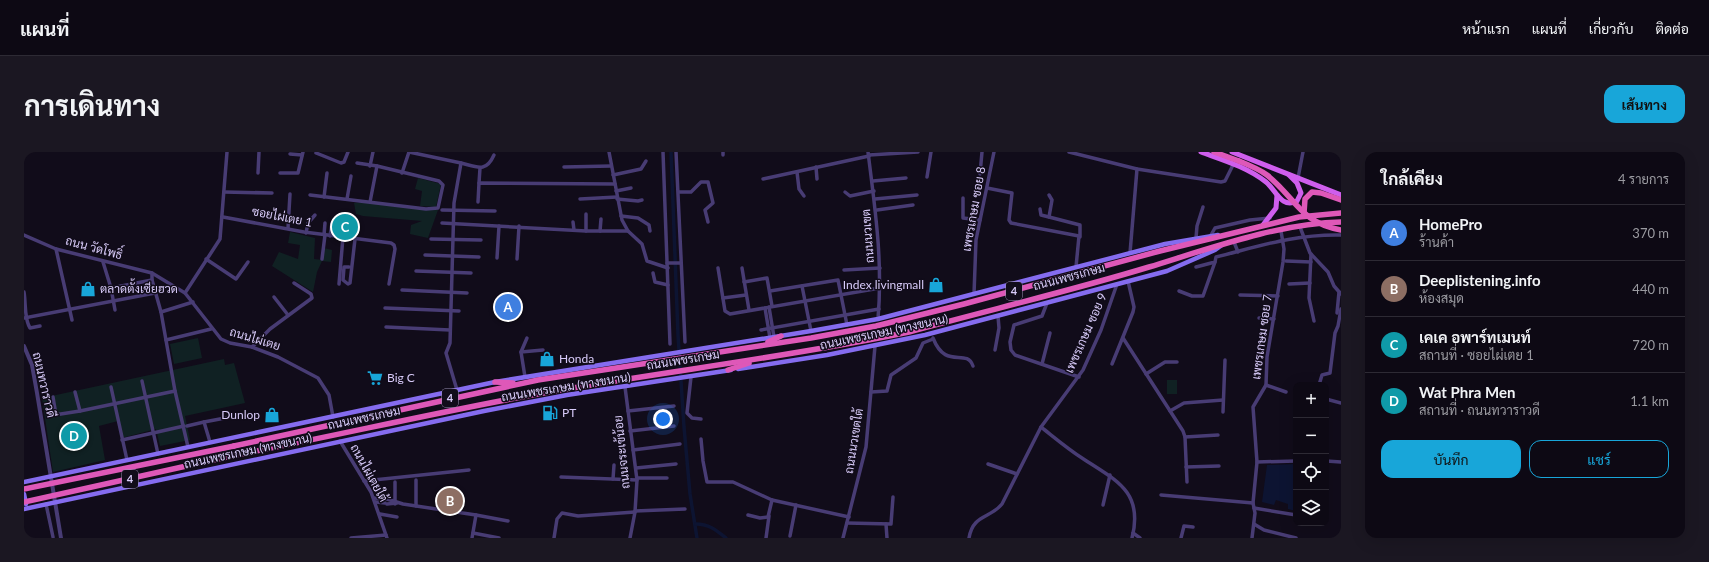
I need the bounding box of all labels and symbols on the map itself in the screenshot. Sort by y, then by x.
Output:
street label: เพชรเกษม ซอย 8 [959,165,988,253]
street label: ซอยไผ่เตย 1 [251,203,314,230]
street label: ถนนนวเขต [858,208,877,264]
pin: C [332,212,358,242]
street label: ถนน วัดโพธิ์ [64,229,126,262]
street label: ถนนเพชรเกษม [1031,260,1106,293]
shop icon: Index livingmall [927,276,945,294]
place label: Index livingmall [843,277,924,292]
place label: ตลาดตั้งเซียฮวด [100,278,178,296]
shop icon: ตลาดตั้งเซียฮวด [79,280,97,298]
road number: 4 [1006,282,1022,300]
street label: เพชรเกษม ซอย 9 [1061,290,1110,375]
pin: A [495,292,521,322]
street label: เพชรเกษม ซอย 7 [1248,293,1275,381]
street label: ถนนเพชรเกษม (ทางขนาน) [818,311,949,352]
street label: ถนนไผ่เตย [228,324,282,353]
street label: ถนนเพชรเกษม [645,346,721,373]
shop icon: Honda [538,350,556,368]
street label: ถนนทวาราวดี [30,351,59,419]
place label: Honda [559,351,594,366]
supermarket icon: Big C [366,369,384,387]
street label: ถนนเพชรเกษม (ทางขนาน) [500,369,632,404]
place label: Big C [387,370,415,385]
road number: 4 [442,389,458,407]
street label: ถนนเพชรเกษม [326,402,402,433]
fuel station icon: PT [541,404,559,422]
place label: PT [562,405,576,420]
shop icon: Dunlop [263,406,281,424]
street label: ถนนนวเขตใต้ [841,406,866,475]
place label: Dunlop [221,407,260,422]
your location [653,409,673,429]
street label: ถนนจระเข้น้อย [610,415,633,489]
pin: D [61,421,87,451]
street label: ถนนเพชรเกษม (ทางขนาน) [182,430,313,471]
street label: ถนนไผ่เตยใต้ [347,441,392,505]
road number: 4 [122,470,138,488]
pin: B [437,486,463,516]

